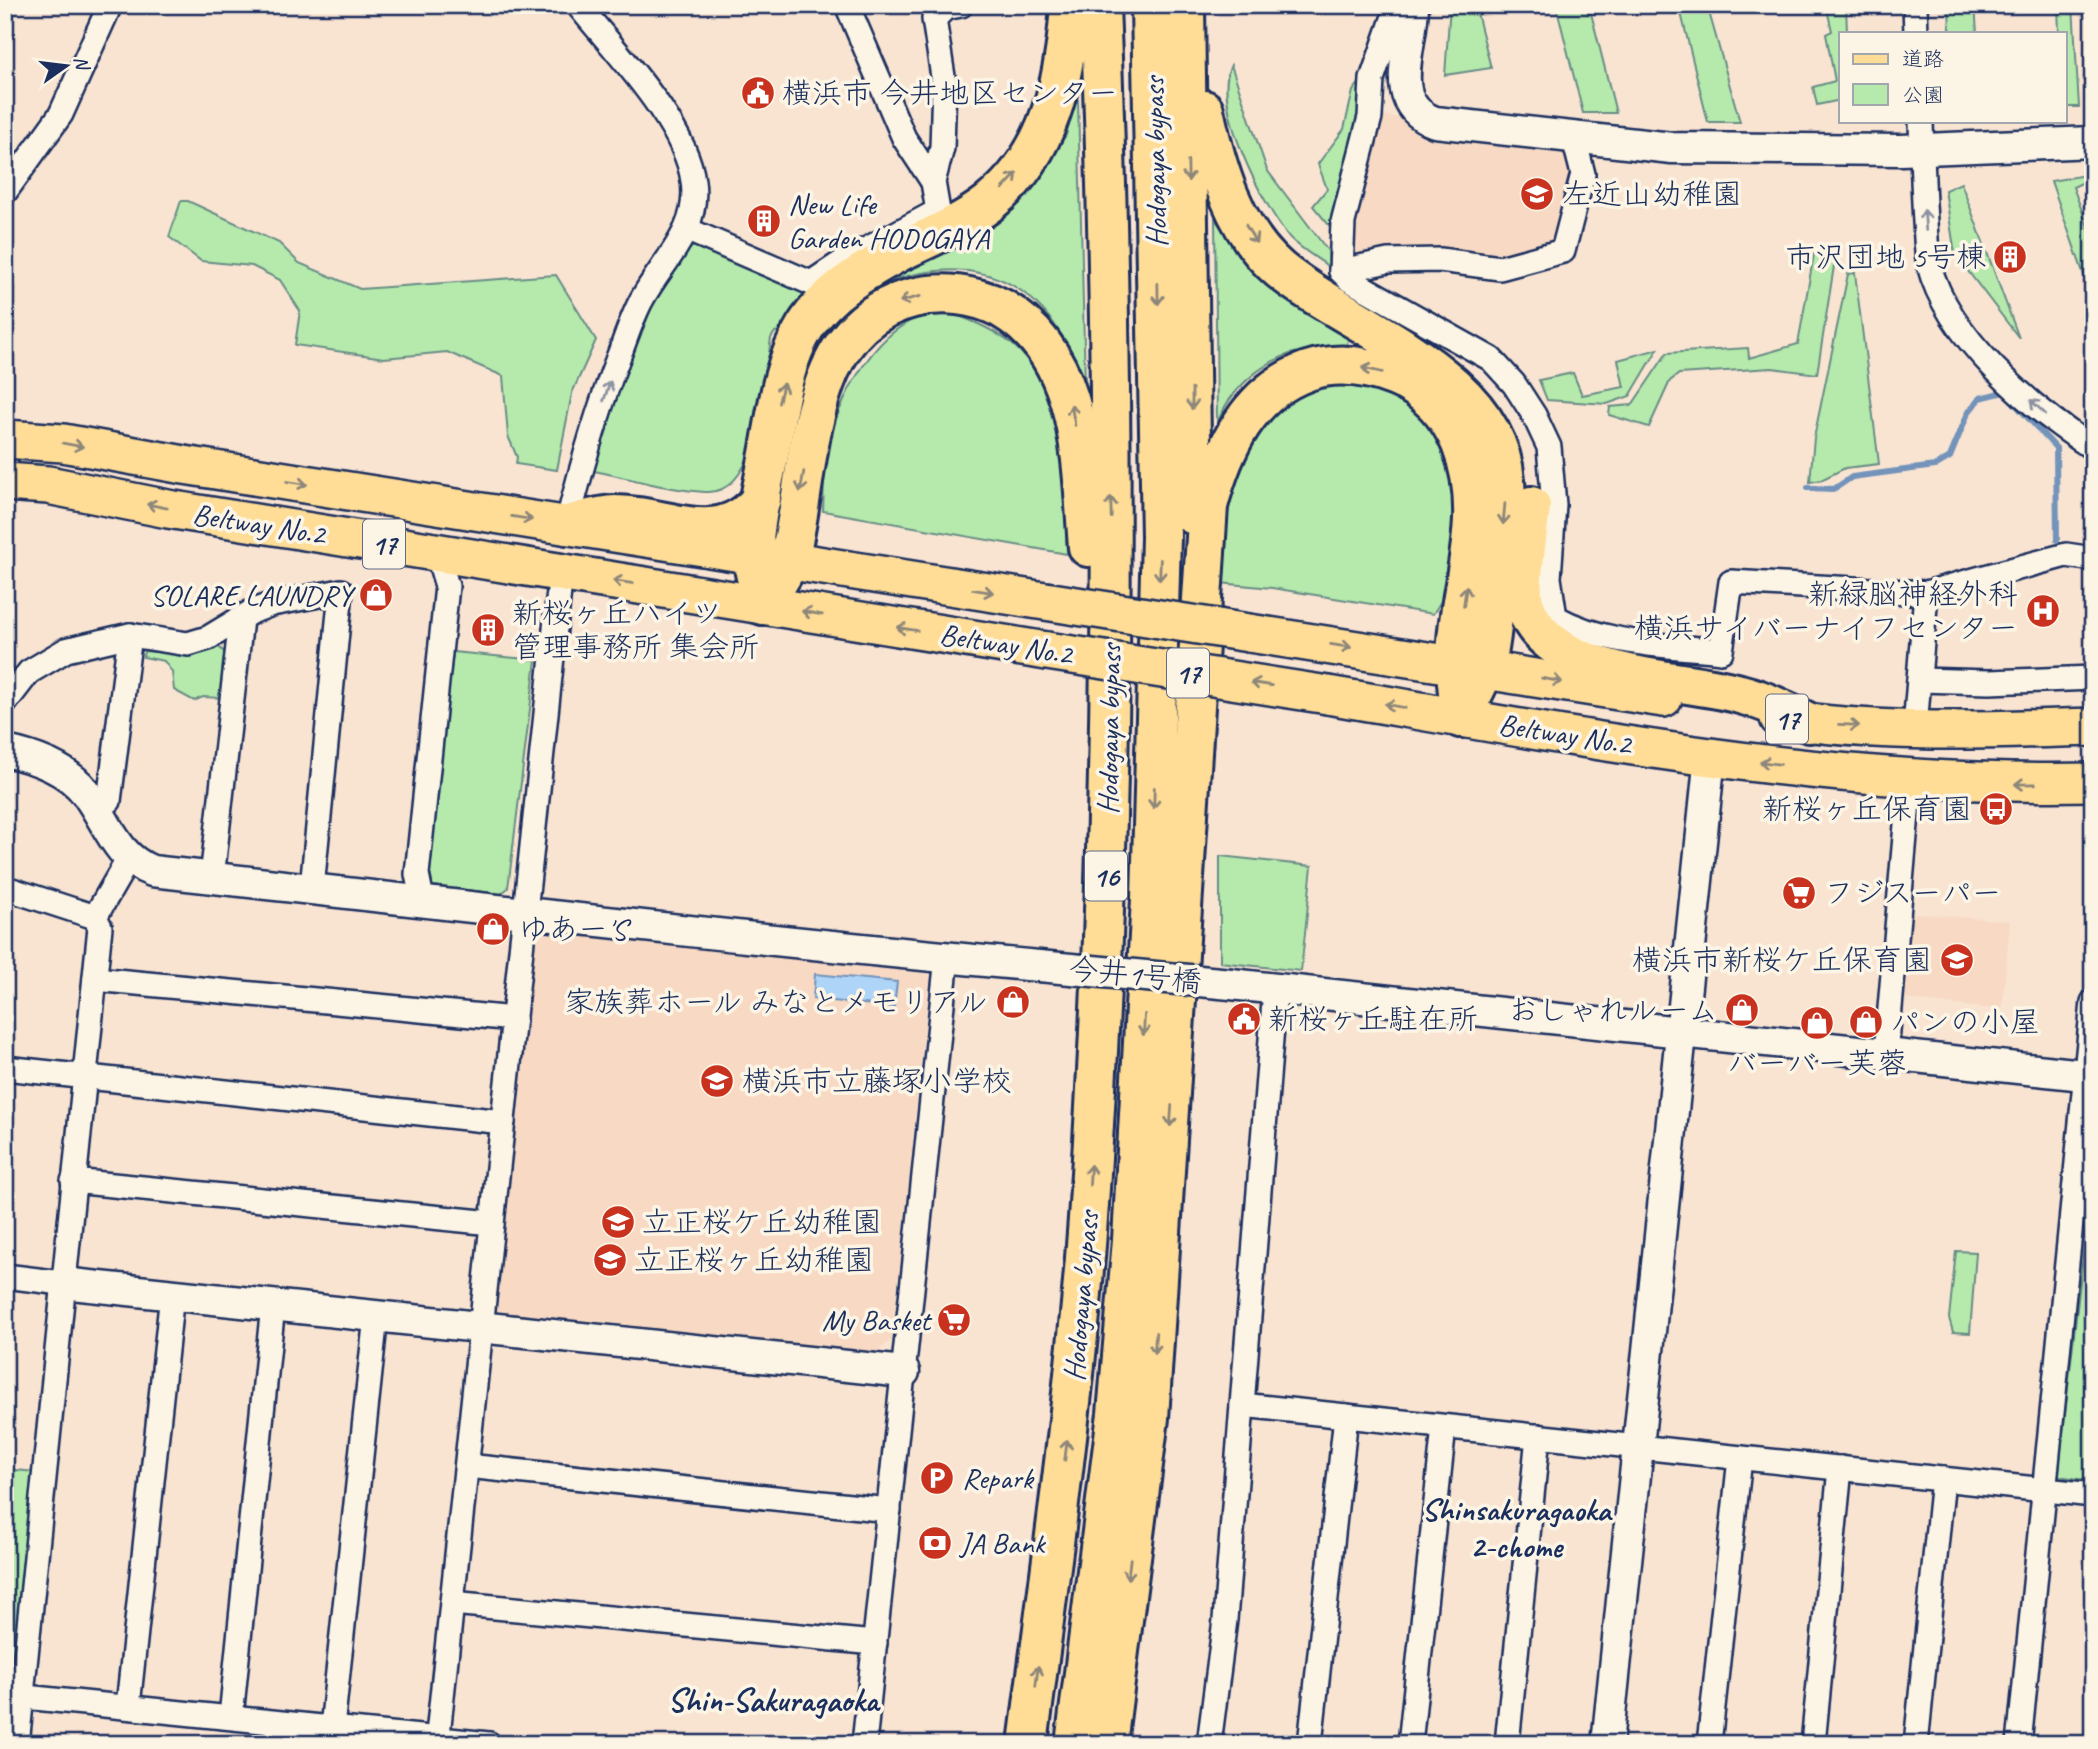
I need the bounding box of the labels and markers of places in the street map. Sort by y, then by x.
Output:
public building icon: 横浜市 今井地区センター [739,74,777,112]
place label: 横浜市 今井地区センター [782,74,1118,112]
school or university icon: 左近山幼稚園 [1518,175,1556,213]
place label: 左近山幼稚園 [1562,175,1742,213]
place label: New Life Garden HODOGAYA [788,185,991,257]
building icon: New Life Garden HODOGAYA [745,202,783,240]
place label: 市沢団地 5号棟 [1785,238,1986,276]
building icon: 市沢団地 5号棟 [1991,238,2029,276]
place label: 新緑脳神経外科 横浜サイバーナイフセンター [1634,575,2018,647]
place label: SOLARE LAUNDRY [150,576,357,614]
shop icon: SOLARE LAUNDRY [357,576,395,614]
hospital icon: 新緑脳神経外科 横浜サイバーナイフセンター [2024,592,2062,630]
place label: 新桜ヶ丘ハイツ 管理事務所 集会所 [512,594,759,666]
building icon: 新桜ヶ丘ハイツ 管理事務所 集会所 [469,611,507,649]
place label: 新桜ヶ丘保育園 [1762,790,1972,828]
bus stop icon: 新桜ヶ丘保育園 [1977,790,2015,828]
supermarket icon: フジスーパー [1780,874,1818,912]
place label: フジスーパー [1824,874,2002,912]
shop icon: ゆあー'S [474,910,512,948]
place label: ゆあー'S [518,910,632,948]
place label: 横浜市新桜ケ丘保育園 [1632,941,1932,979]
school or university icon: 横浜市新桜ケ丘保育園 [1938,941,1976,979]
place label: 家族葬ホール みなとメモリアル [564,983,988,1021]
shop icon: 家族葬ホール みなとメモリアル [994,983,1032,1021]
place label: おしゃれルーム [1508,991,1718,1029]
shop icon: おしゃれルーム [1723,991,1761,1029]
public building icon: 新桜ヶ丘駐在所 [1225,1000,1263,1038]
place label: 新桜ヶ丘駐在所 [1268,1000,1478,1038]
shop icon: パンの小屋 [1847,1003,1885,1041]
place label: パンの小屋 [1890,1003,2040,1041]
shop icon: バーバー芙蓉 [1798,1004,1836,1042]
place label: バーバー芙蓉 [1727,1044,1907,1082]
school or university icon: 横浜市立藤塚小学校 [698,1062,736,1100]
place label: 横浜市立藤塚小学校 [742,1062,1012,1100]
school or university icon: 立正桜ケ丘幼稚園 [599,1203,637,1241]
place label: 立正桜ケ丘幼稚園 [642,1203,882,1241]
school or university icon: 立正桜ヶ丘幼稚園 [591,1241,629,1279]
place label: 立正桜ヶ丘幼稚園 [634,1241,874,1279]
place label: My Basket [822,1301,933,1339]
supermarket icon: My Basket [935,1301,973,1339]
parking icon: Repark [918,1459,956,1497]
place label: Repark [962,1459,1035,1497]
bank icon: JA Bank [916,1524,954,1562]
place label: JA Bank [958,1524,1046,1562]

